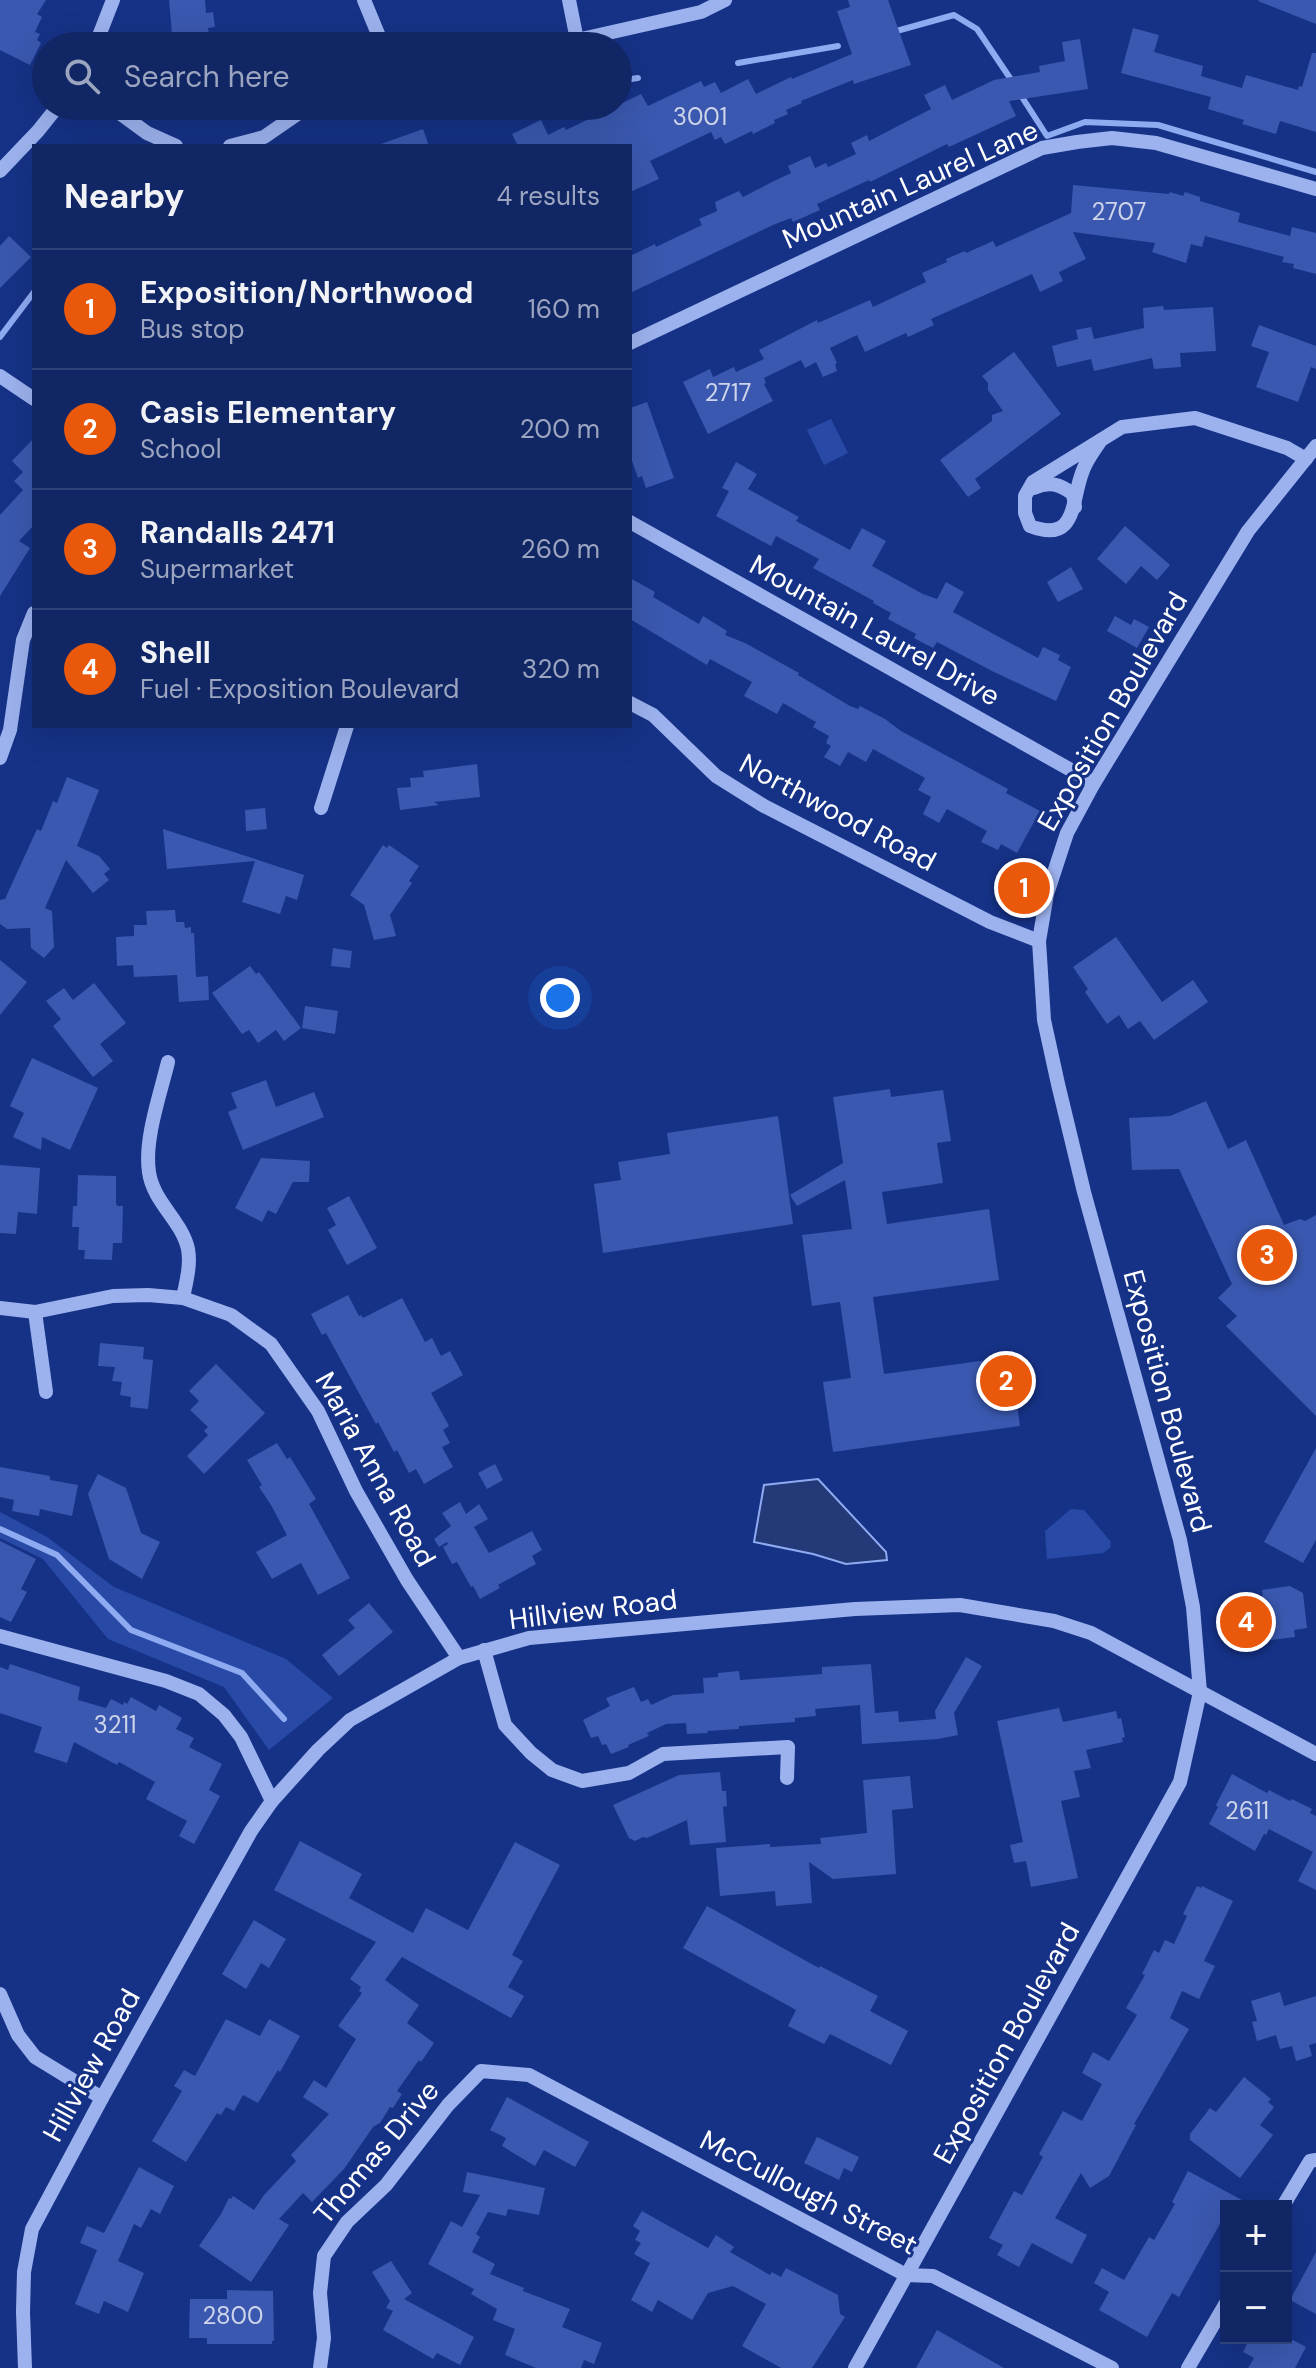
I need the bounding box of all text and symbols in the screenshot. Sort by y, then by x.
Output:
search box [32,32,632,120]
icon: search [60,54,104,98]
text: Search here [124,57,290,96]
house number: 3001 [673,101,727,132]
street label: Mountain Laurel Lane [777,111,1044,258]
text: Nearby [64,174,184,219]
text: 4 results [496,179,600,213]
house number: 2707 [1092,196,1146,227]
text: Exposition/Northwood [140,273,473,312]
text: 1 [85,292,95,326]
text: 160 m [528,292,600,326]
text: Bus stop [140,312,245,346]
house number: 2717 [705,377,751,408]
text: Casis Elementary [140,393,396,432]
text: 2 [82,412,98,446]
text: 200 m [520,412,600,446]
text: School [140,432,222,466]
text: Randalls 2471 [140,513,335,552]
text: 3 [82,532,98,566]
text: 260 m [521,532,600,566]
street label: Mountain Laurel Drive [743,546,1006,715]
text: Supermarket [140,552,294,586]
street label: Exposition Boulevard [1029,585,1196,838]
text: Shell [140,633,211,672]
text: 4 [82,652,98,686]
text: 320 m [522,652,600,686]
text: Fuel · Exposition Boulevard [140,672,459,706]
street label: Northwood Road [733,745,943,880]
pin: 1 [998,858,1050,918]
your location [540,978,580,1018]
pin: 3 [1241,1225,1293,1285]
street label: Exposition Boulevard [1115,1266,1220,1536]
pin: 2 [980,1351,1032,1411]
street label: Maria Anna Road [307,1365,444,1573]
street label: Hillview Road [507,1581,679,1638]
pin: 4 [1220,1592,1272,1652]
house number: 3211 [94,1709,136,1740]
house number: 2611 [1225,1795,1269,1826]
street label: Exposition Boulevard [925,1916,1088,2170]
street label: Hillview Road [34,1982,149,2148]
street label: Thomas Drive [306,2073,447,2232]
street label: McCullough Street [694,2122,924,2263]
map controls [1220,2200,1292,2344]
button: + [1220,2200,1292,2272]
button: − [1220,2272,1292,2344]
house number: 2800 [203,2300,263,2331]

